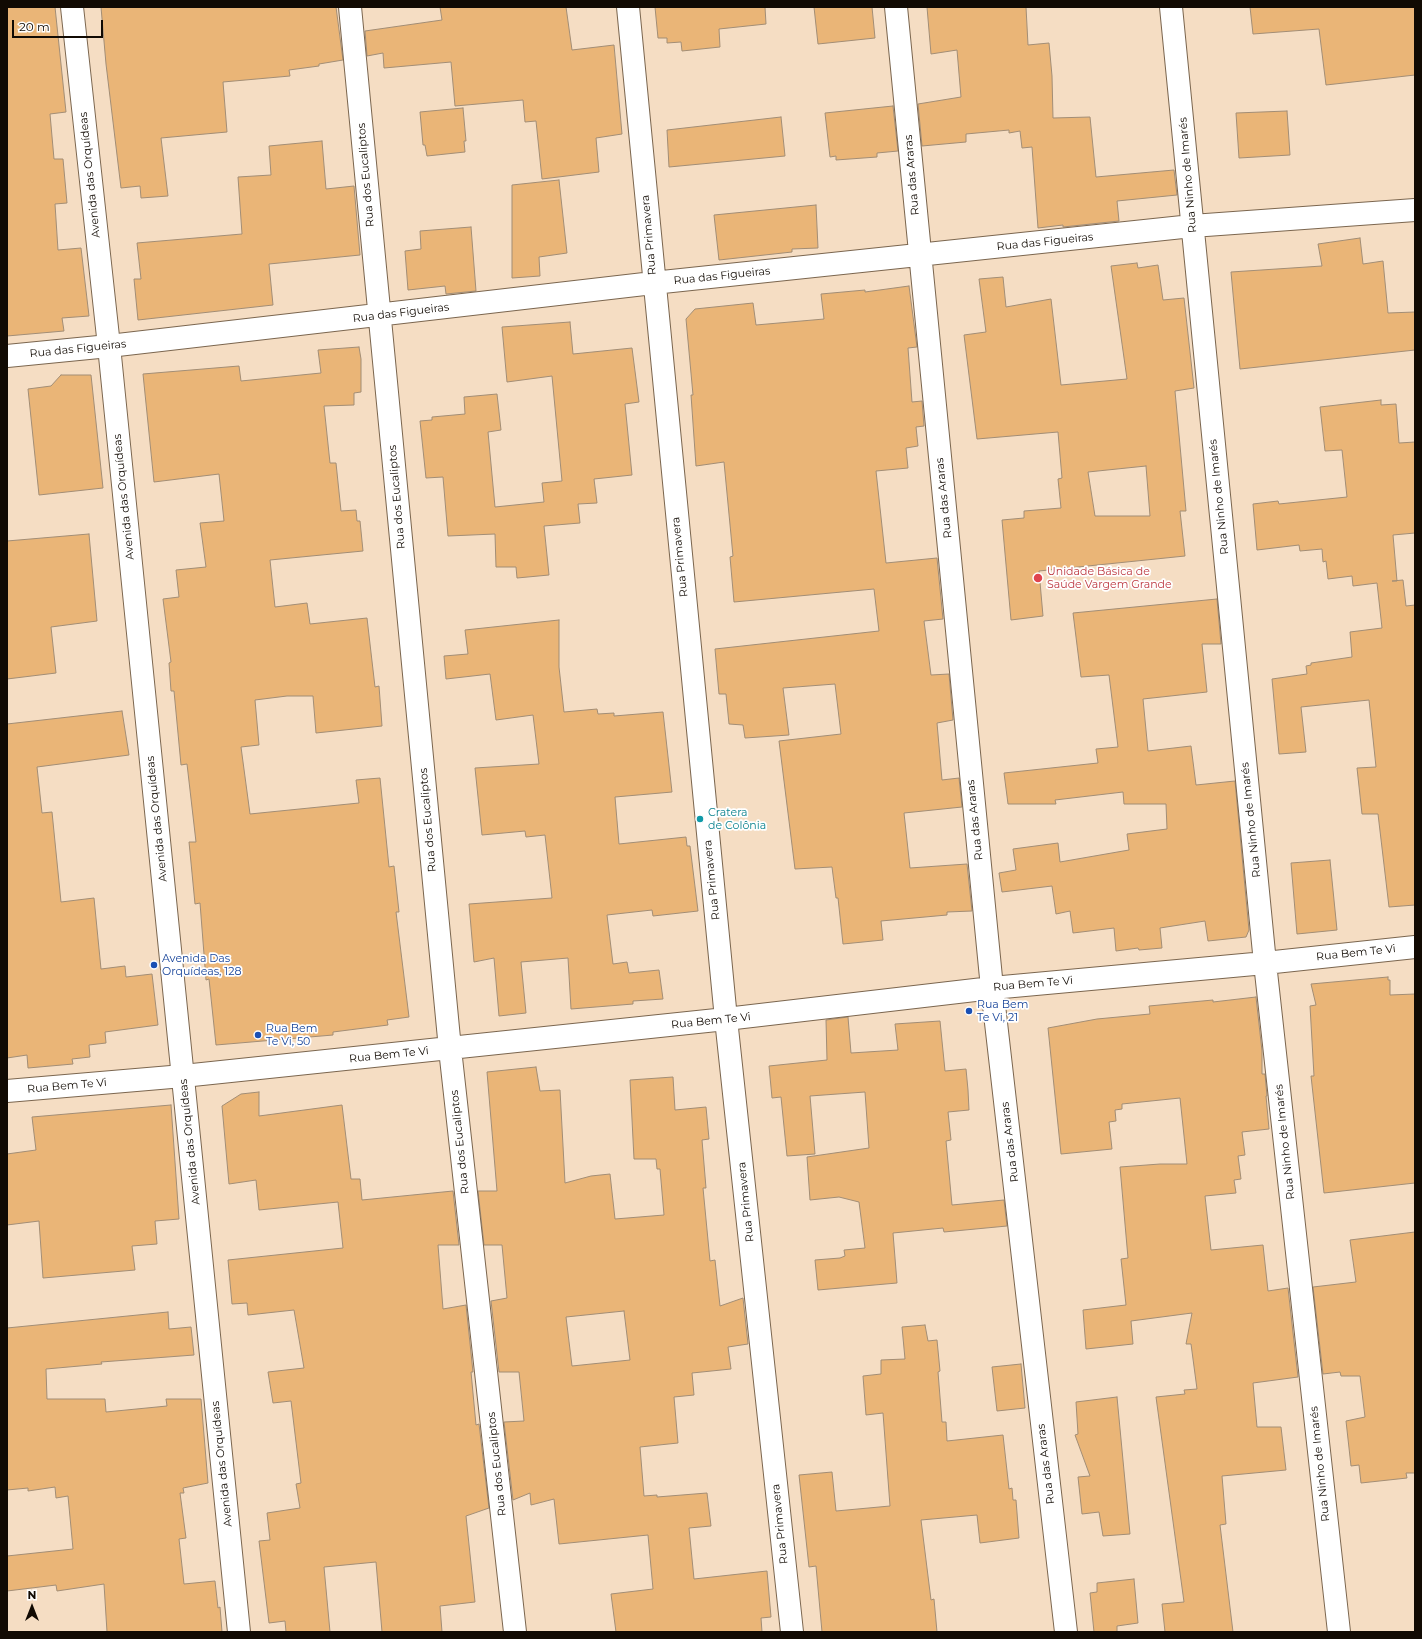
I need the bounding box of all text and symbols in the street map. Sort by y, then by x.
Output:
scale bar [14,12,105,38]
text: 20 m [19,19,50,34]
street label: Avenida das Orquídeas [77,111,103,239]
street label: Rua Ninho de Imarés [1176,117,1200,233]
street label: Rua dos Eucaliptos [355,122,377,228]
street label: Rua das Araras [902,134,922,216]
street label: Rua Primavera [639,194,659,276]
street label: Rua das Figueiras [996,230,1094,254]
street label: Rua das Figueiras [673,264,771,288]
street label: Rua das Figueiras [352,301,450,325]
street label: Rua das Figueiras [29,337,127,361]
street label: Avenida das Orquídeas [111,433,137,561]
street label: Rua Ninho de Imarés [1206,439,1232,555]
street label: Rua dos Eucaliptos [386,444,408,550]
street label: Rua das Araras [933,457,955,539]
street label: Rua Primavera [669,516,691,598]
place label: Unidade Básica de Saúde Vargem Grande [1047,565,1172,591]
marker: Unidade Básica de Saúde Vargem Grande [1032,572,1044,584]
street label: Avenida das Orquídeas [144,755,170,883]
street label: Rua Ninho de Imarés [1238,762,1264,878]
street label: Rua dos Eucaliptos [417,767,439,873]
street label: Rua das Araras [964,779,986,861]
place label: Cratera de Colônia [708,806,766,832]
marker: Cratera de Colônia [695,814,705,824]
street label: Rua Primavera [701,839,723,921]
street label: Rua Bem Te Vi [1316,942,1396,964]
place label: Avenida Das Orquídeas, 128 [162,952,242,978]
marker: Avenida Das Orquídeas, 128 [149,960,159,970]
street label: Rua Bem Te Vi [993,974,1073,994]
place label: Rua Bem Te Vi, 21 [977,998,1028,1024]
marker: Rua Bem Te Vi, 21 [964,1006,974,1016]
street label: Rua Bem Te Vi [671,1010,751,1032]
place label: Rua Bem Te Vi, 50 [266,1022,317,1048]
marker: Rua Bem Te Vi, 50 [253,1030,263,1040]
street label: Rua Bem Te Vi [349,1044,429,1066]
street label: Rua Bem Te Vi [27,1076,107,1096]
street label: Avenida das Orquídeas [177,1078,203,1206]
street label: Rua Ninho de Imarés [1272,1084,1298,1200]
street label: Rua dos Eucaliptos [448,1089,472,1195]
street label: Rua das Araras [999,1101,1021,1183]
street label: Rua Primavera [735,1161,757,1243]
street label: Avenida das Orquídeas [209,1400,235,1528]
street label: Rua Ninho de Imarés [1307,1406,1333,1522]
street label: Rua dos Eucaliptos [485,1411,509,1517]
street label: Rua das Araras [1035,1423,1057,1505]
street label: Rua Primavera [769,1483,791,1565]
north arrow [12,1587,52,1627]
text: N [28,1588,36,1602]

